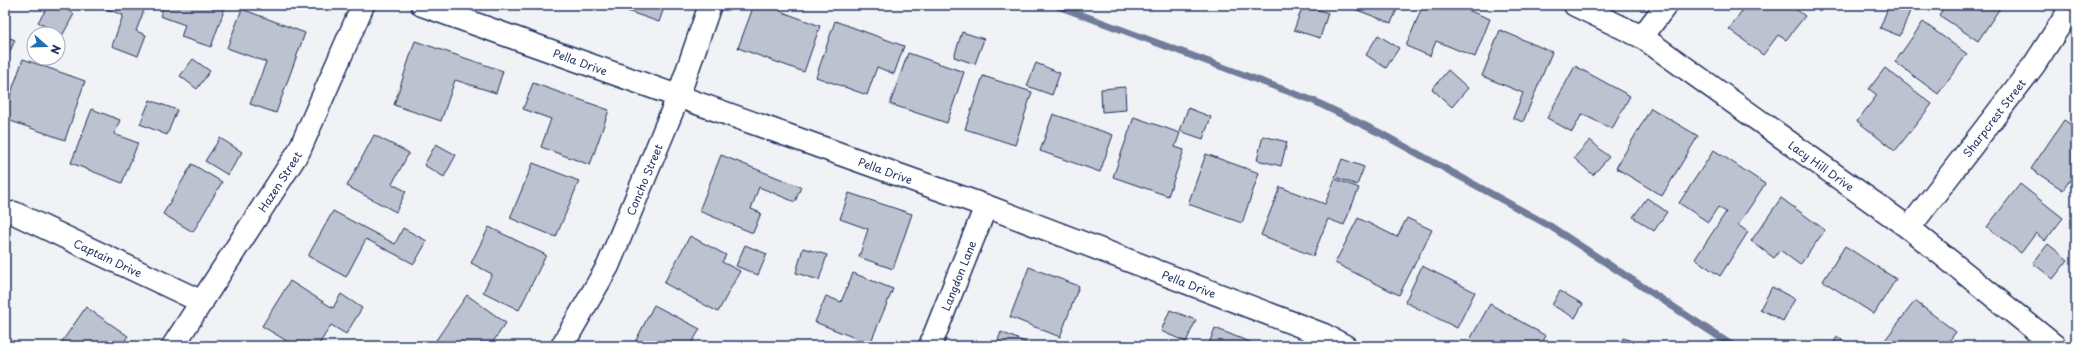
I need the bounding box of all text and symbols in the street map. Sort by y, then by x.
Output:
north arrow [26,26,66,66]
text: N [46,43,65,57]
street label: Pella Drive [551,44,610,79]
street label: Sharpcrest Street [1958,75,2029,160]
street label: Lacy Hill Drive [1785,136,1858,195]
street label: Concho Street [621,141,666,218]
street label: Hazen Street [253,147,306,215]
street label: Pella Drive [856,153,915,188]
street label: Captain Drive [71,234,145,281]
street label: Langdon Lane [937,238,980,313]
street label: Pella Drive [1160,265,1219,302]

